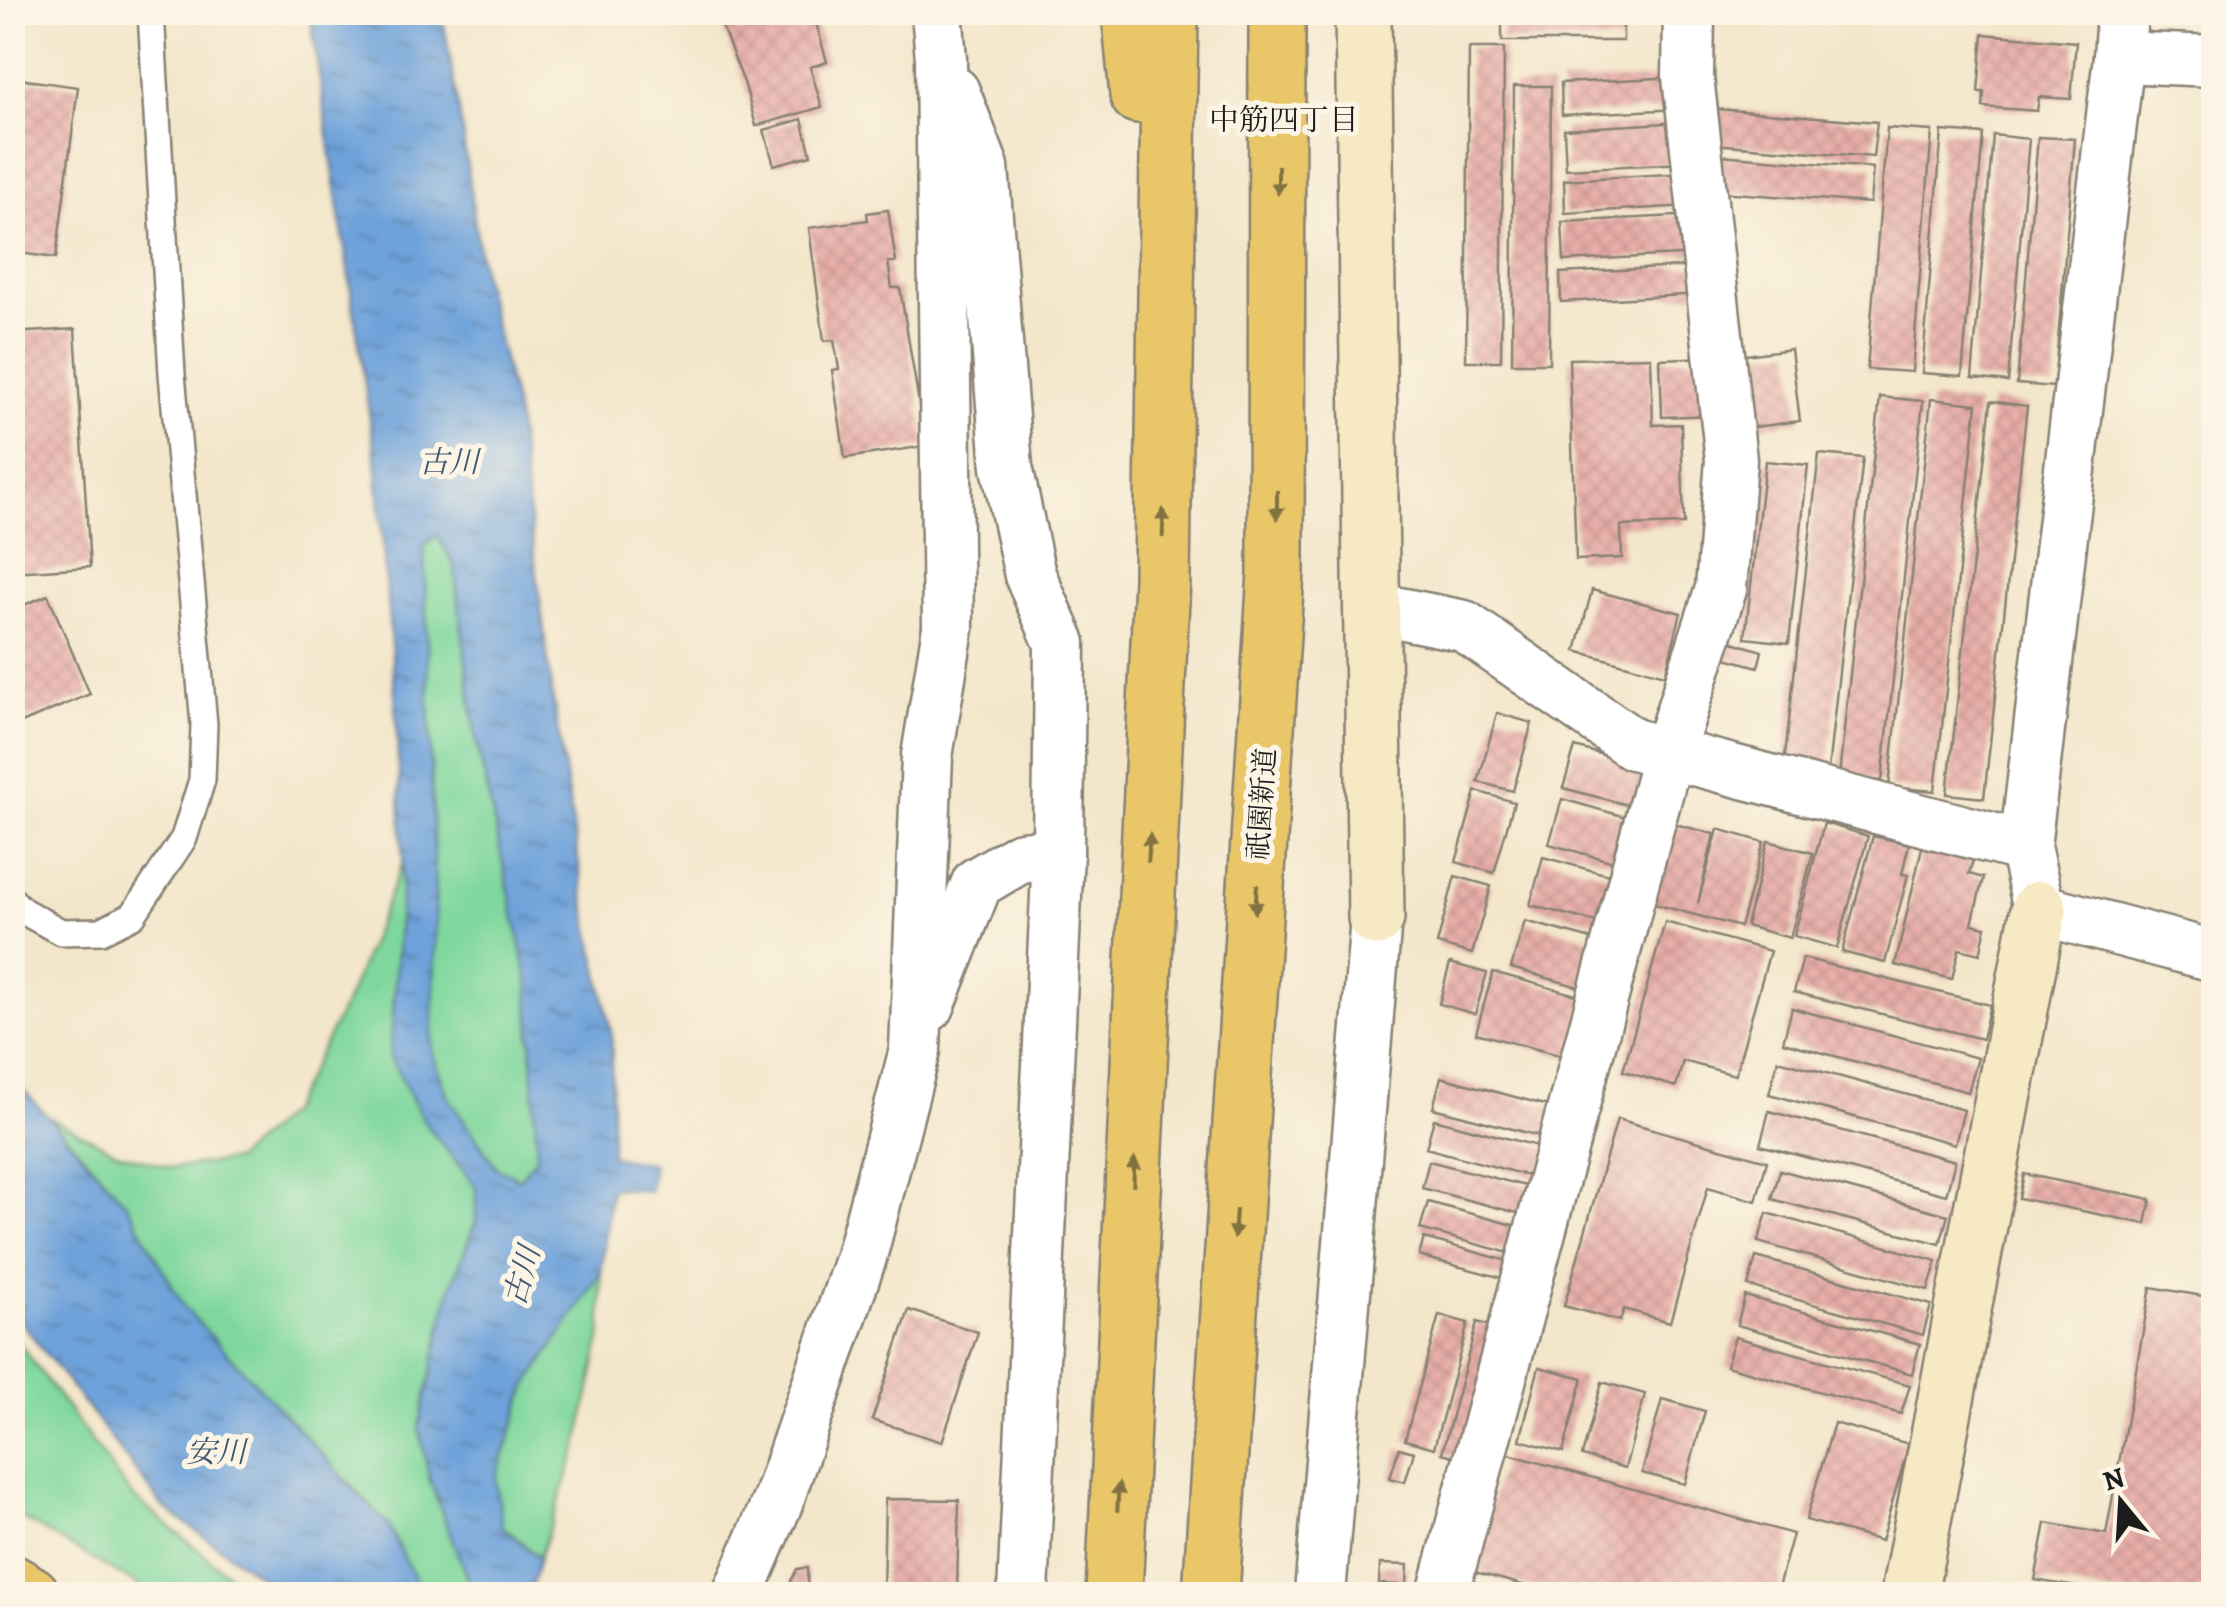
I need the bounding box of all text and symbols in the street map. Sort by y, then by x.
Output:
district label: 中筋四丁目 [1209,100,1359,140]
one-way arrow [1269,164,1285,196]
water label: 古川 [419,442,482,482]
one-way arrow [1269,489,1285,521]
one-way arrow [1155,507,1171,539]
street label: 祇園新道 [1239,747,1285,861]
one-way arrow [1141,831,1157,863]
one-way arrow [1247,884,1263,916]
one-way arrow [1126,1156,1142,1188]
one-way arrow [1227,1208,1243,1240]
water label: 古川 [495,1239,550,1310]
water label: 安川 [186,1432,249,1472]
north arrow [2071,1452,2171,1552]
text: N [2098,1458,2129,1500]
one-way arrow [1111,1481,1127,1513]

